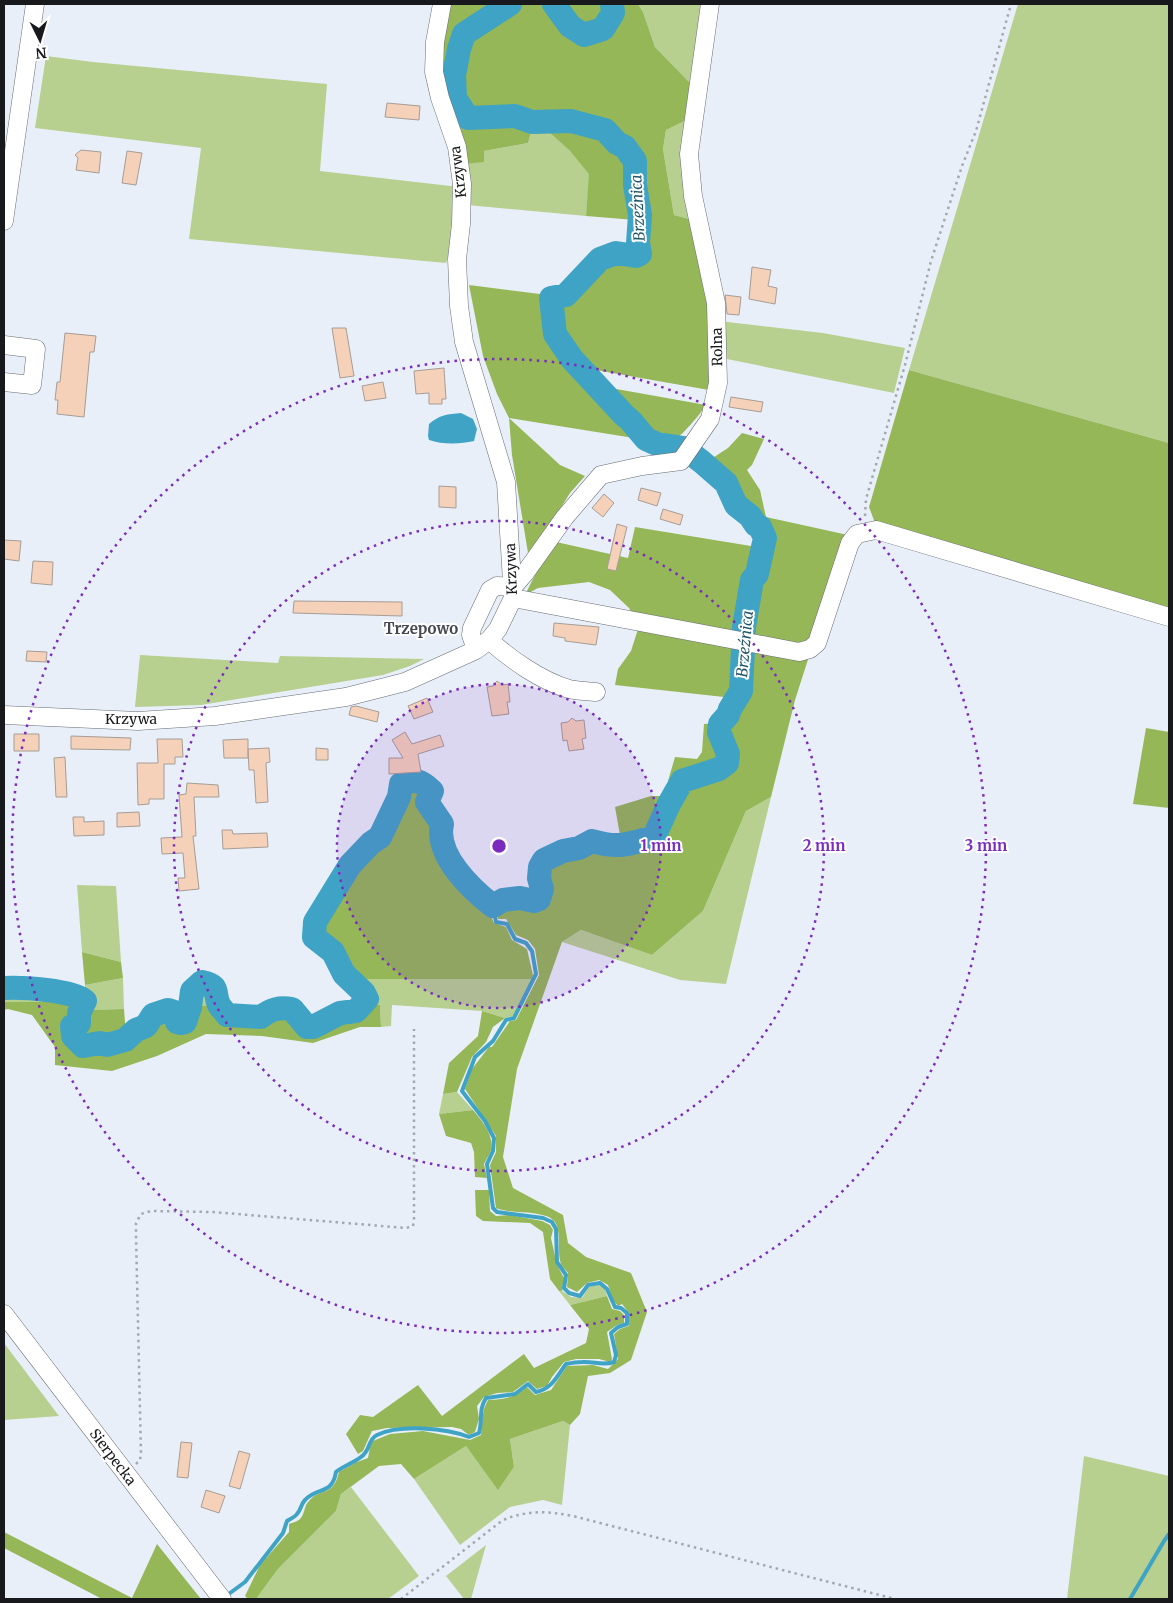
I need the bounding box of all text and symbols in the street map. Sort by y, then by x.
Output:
north arrow [15,15,65,65]
text: N [35,44,47,62]
street label: Krzywa [446,145,470,199]
water label: Brzeźnica [626,174,649,242]
street label: Rolna [708,327,726,367]
street label: Krzywa [501,542,521,595]
water label: Brzeźnica [732,610,757,678]
district label: Trzepowo [384,619,458,638]
street label: Krzywa [105,710,157,728]
text: 1 min [641,836,681,855]
text: 2 min [803,836,845,855]
text: 3 min [965,836,1007,855]
centre of rings [490,837,508,855]
street label: Sierpecka [86,1425,140,1489]

